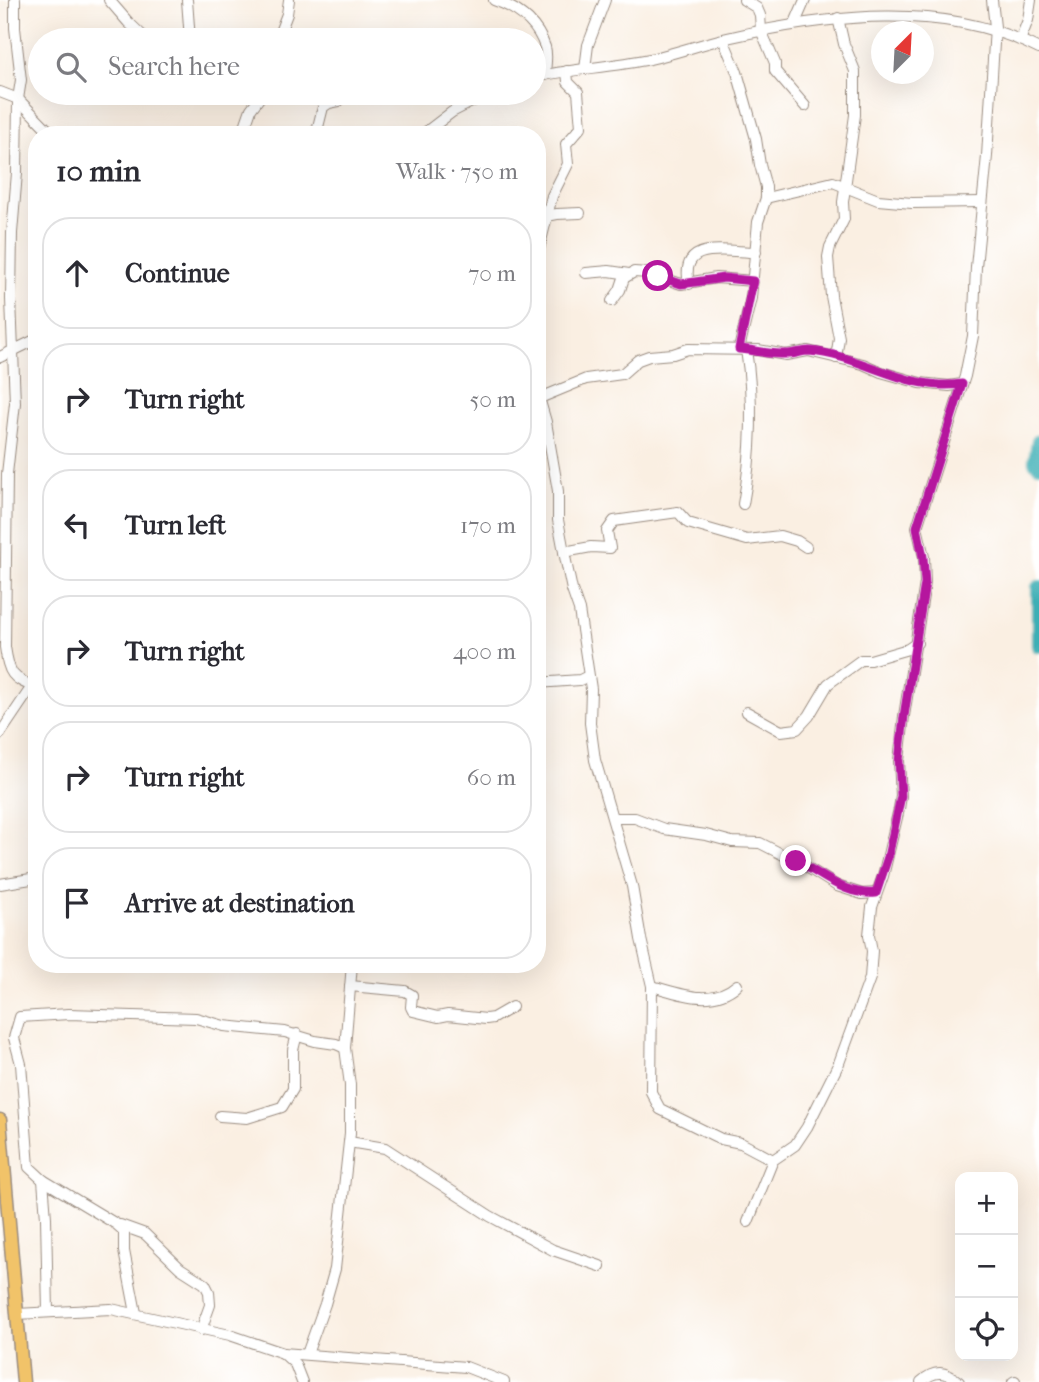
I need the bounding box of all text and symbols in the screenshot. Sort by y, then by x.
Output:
north arrow [871,21,934,84]
search box [28,28,546,105]
icon: search [52,48,90,86]
text: Search here [108,51,240,82]
text: 10 min [56,154,141,189]
text: Walk · 750 m [396,158,518,185]
icon: ahead [58,254,96,292]
text: Continue [125,258,230,289]
text: 70 m [468,260,516,287]
route start [642,260,673,291]
icon: right [58,380,96,418]
text: Turn right [125,384,245,415]
text: 50 m [469,386,516,413]
icon: left [58,506,96,544]
text: Turn left [125,510,226,541]
text: 170 m [460,512,516,539]
icon: right [58,632,96,670]
text: Turn right [125,636,245,667]
text: 400 m [453,638,516,665]
icon: right [58,758,96,796]
text: Turn right [125,762,245,793]
text: 60 m [467,764,516,791]
route end [780,845,811,876]
icon: arrive [58,884,96,922]
text: Arrive at destination [125,888,355,919]
map controls [955,1172,1018,1361]
button: + [955,1172,1018,1235]
button: − [955,1235,1018,1298]
button: locate [955,1298,1018,1361]

